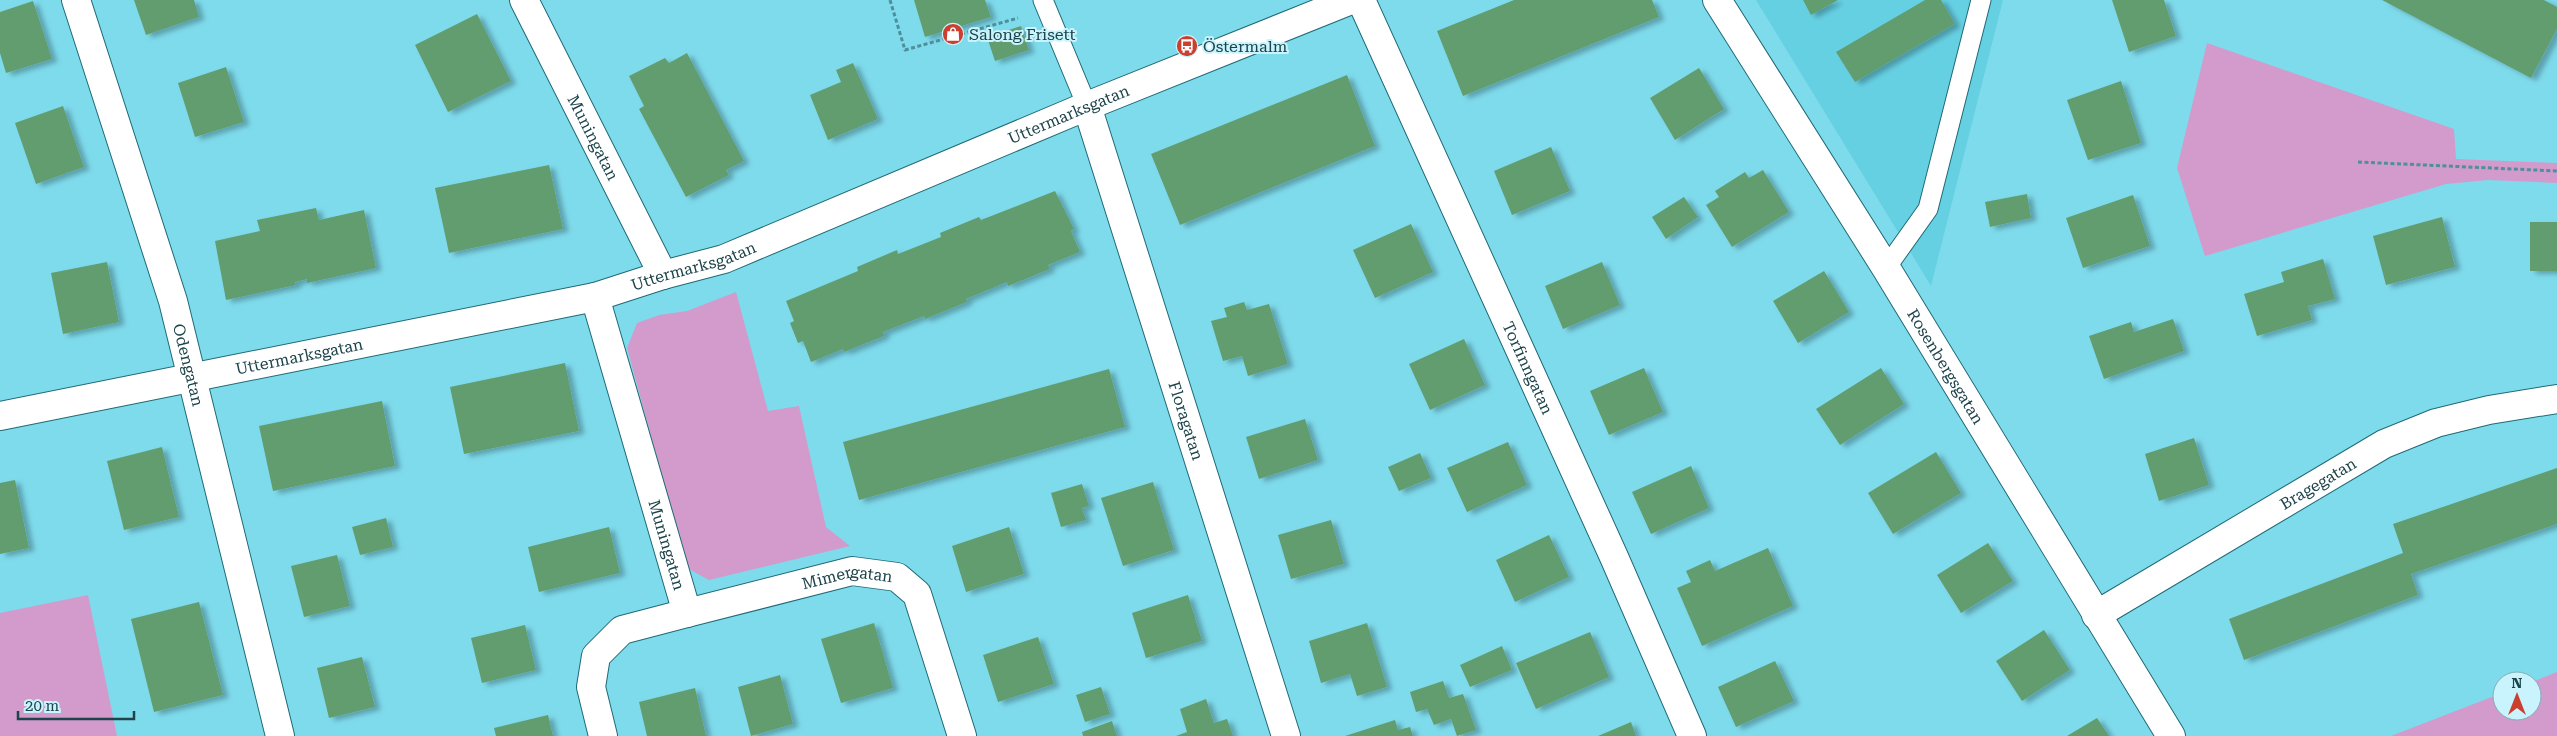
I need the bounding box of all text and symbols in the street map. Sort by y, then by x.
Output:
shop icon: Salong Frisett [941,22,965,46]
place label: Salong Frisett [969,25,1076,44]
bus stop icon: Östermalm [1175,34,1199,58]
place label: Östermalm [1203,37,1288,56]
street label: Uttermarksgatan [1005,81,1132,148]
street label: Muningatan [564,92,623,183]
street label: Uttermarksgatan [629,237,759,294]
street label: Rosenbergsgatan [1904,305,1988,427]
street label: Torfinngatan [1499,318,1557,417]
street label: Odengatan [169,322,208,408]
street label: Uttermarksgatan [234,334,365,378]
street label: Floragatan [1165,379,1208,463]
street label: Bragegatan [2276,453,2359,513]
street label: Muningatan [645,497,689,592]
street label: Mimergatan [800,561,894,593]
north arrow [2492,671,2542,721]
text: N [2512,675,2523,691]
scale bar [18,688,134,720]
text: 20 m [25,697,60,715]

